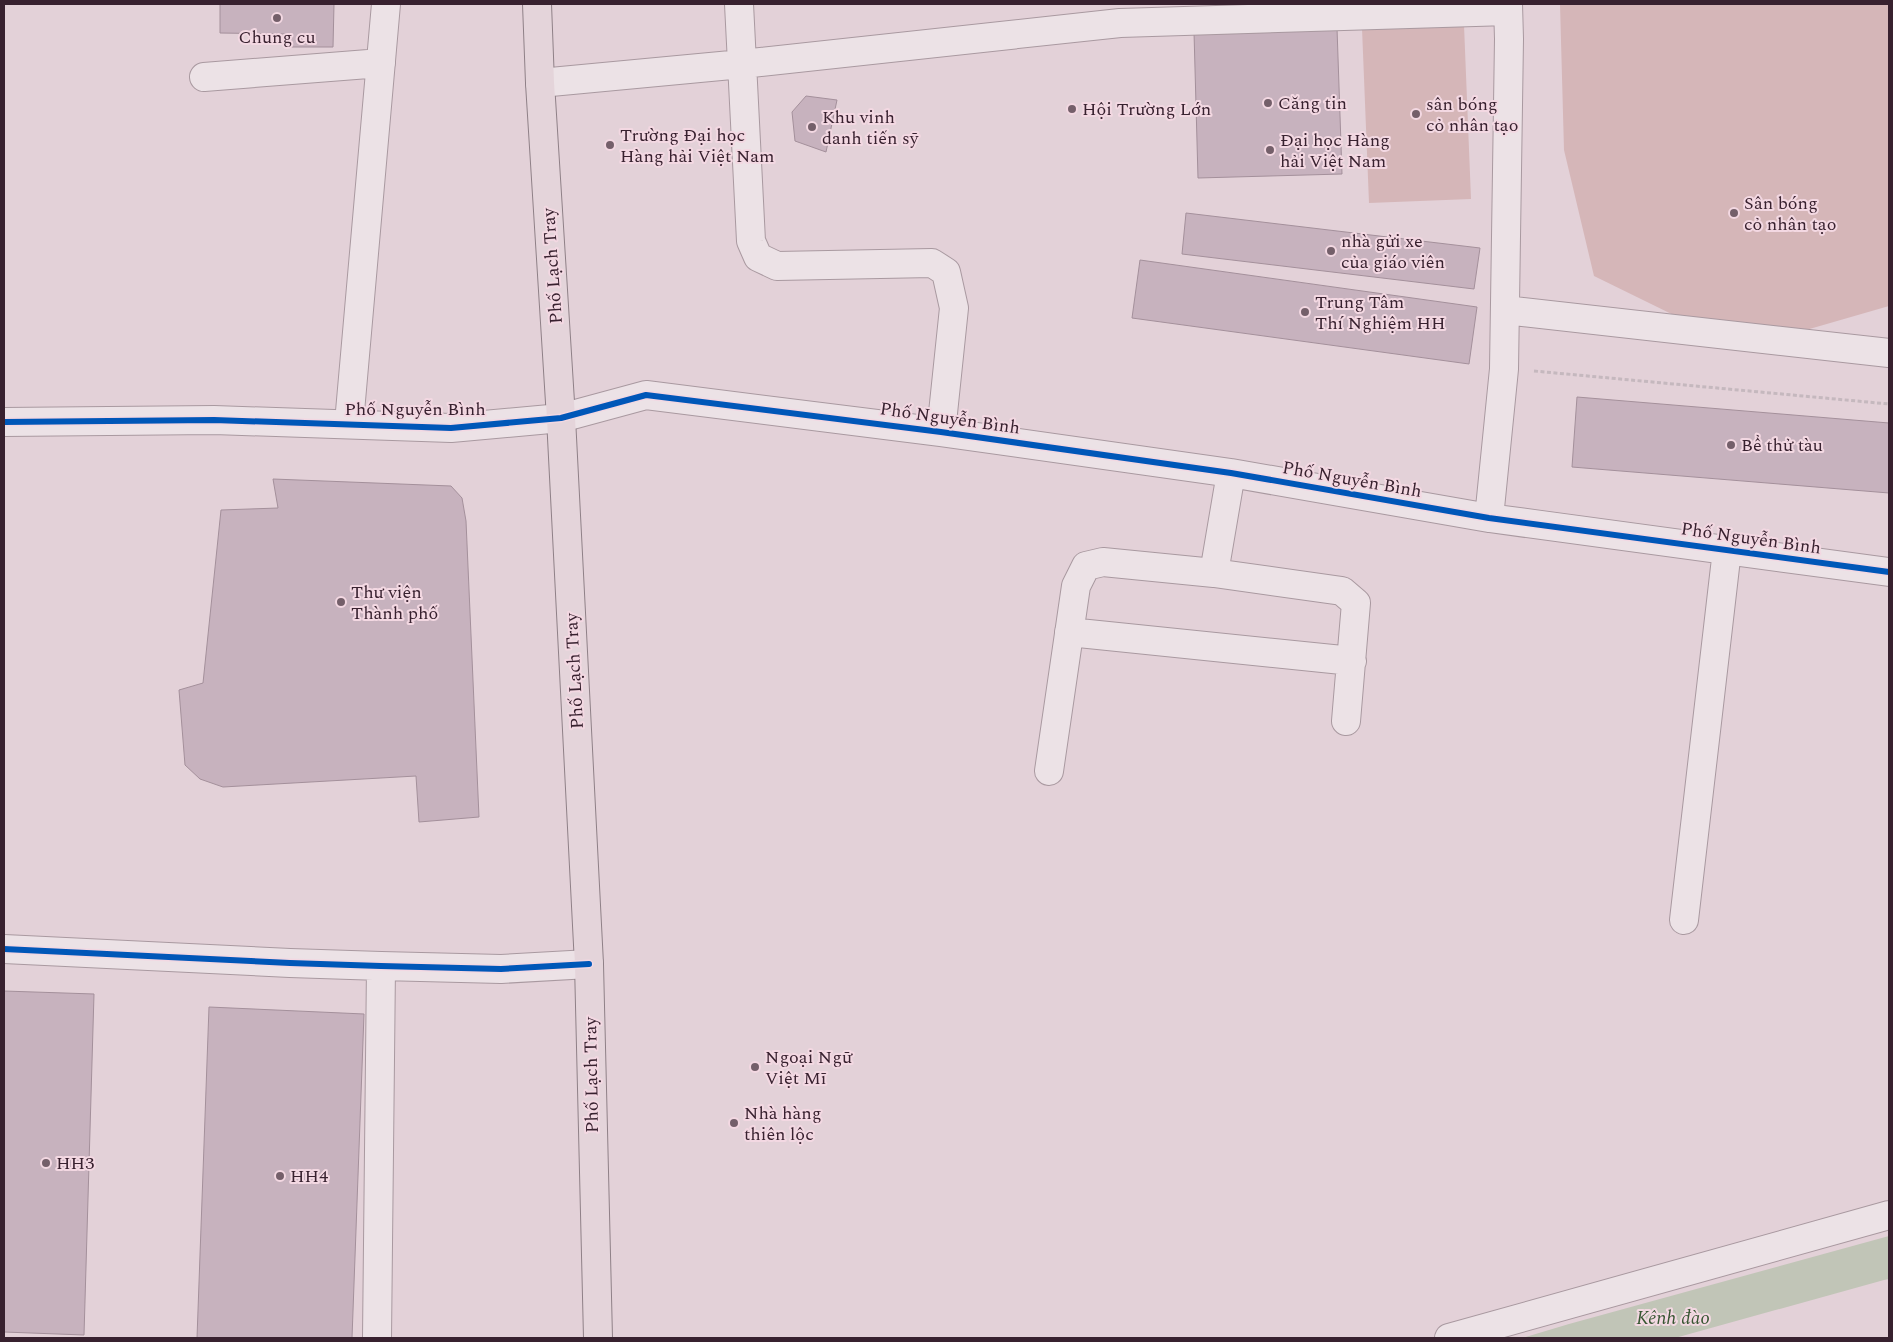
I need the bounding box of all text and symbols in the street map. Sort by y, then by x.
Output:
marker: Chung cu [271,12,283,24]
place label: Chung cu [238,24,316,51]
place label: Căng tin [1278,90,1347,117]
place label: sân bóng cỏ nhân tạo [1426,91,1518,139]
place label: Hội Trường Lớn [1082,96,1211,123]
marker: Căng tin [1262,97,1274,109]
marker: Hội Trường Lớn [1066,103,1078,115]
place label: Khu vinh danh tiến sỹ [822,104,920,152]
marker: sân bóng cỏ nhân tạo [1410,108,1422,120]
marker: Khu vinh danh tiến sỹ [806,121,818,133]
place label: Trường Đại học Hàng hải Việt Nam [620,122,774,170]
place label: Đại học Hàng hải Việt Nam [1280,127,1390,175]
marker: Trường Đại học Hàng hải Việt Nam [604,139,616,151]
marker: Đại học Hàng hải Việt Nam [1264,144,1276,156]
place label: Sân bóng cỏ nhân tạo [1744,190,1836,238]
street label: Phố Lạch Tray [535,206,570,325]
marker: Sân bóng cỏ nhân tạo [1728,207,1740,219]
place label: nhà gửi xe của giáo viên [1341,228,1445,276]
marker: nhà gửi xe của giáo viên [1325,245,1337,257]
place label: Trung Tâm Thí Nghiệm HH [1315,289,1446,337]
marker: Trung Tâm Thí Nghiệm HH [1299,306,1311,318]
street label: Phố Nguyễn Bình [878,395,1022,442]
street label: Phố Nguyễn Bình [344,396,486,423]
place label: Bể thử tàu [1741,432,1823,459]
marker: Bể thử tàu [1725,439,1737,451]
street label: Phố Nguyễn Bình [1280,454,1424,505]
street label: Phố Nguyễn Bình [1679,515,1823,562]
place label: Thư viện Thành phố [351,579,438,627]
marker: Thư viện Thành phố [335,596,347,608]
street label: Phố Lạch Tray [558,611,591,730]
street label: Phố Lạch Tray [577,1015,606,1133]
place label: Ngoại Ngữ Việt Mĩ [765,1044,853,1092]
marker: Ngoại Ngữ Việt Mĩ [749,1061,761,1073]
place label: Nhà hàng thiên lộc [744,1100,821,1148]
marker: Nhà hàng thiên lộc [728,1117,740,1129]
place label: HH3 [56,1150,94,1177]
marker: HH3 [40,1157,52,1169]
place label: HH4 [290,1163,328,1190]
marker: HH4 [274,1170,286,1182]
water label: Kênh đào [1636,1304,1710,1333]

